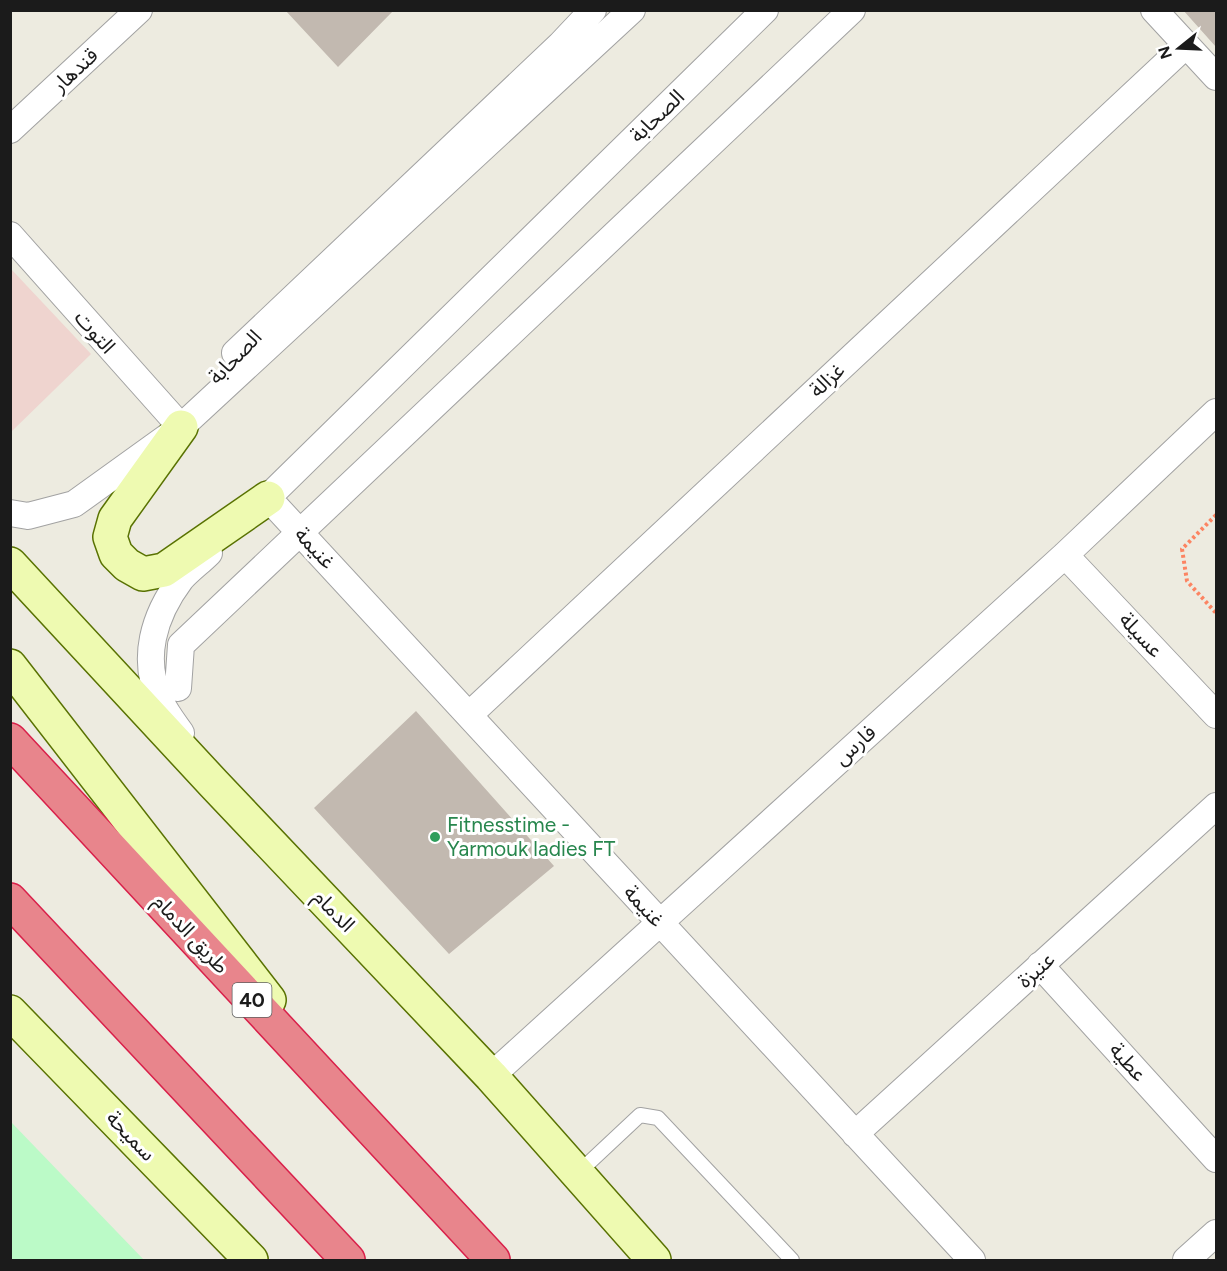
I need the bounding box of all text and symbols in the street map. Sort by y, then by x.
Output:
north arrow [1149,18,1209,78]
street label: قندهار [46,42,103,98]
text: N [1154,44,1176,61]
street label: الصحابة [624,84,689,147]
street label: التوت [70,305,121,358]
street label: الصحابة [203,324,266,389]
street label: غزالة [804,357,849,402]
street label: غنيمة [290,522,341,574]
street label: عسيلة [1114,607,1169,662]
street label: فارس [828,719,881,770]
place label: Fitnesstime - Yarmouk ladies FT [447,812,616,861]
marker: Fitnesstime - Yarmouk ladies FT [428,830,442,844]
street label: غنيمة [619,880,670,932]
street label: الدمام [305,884,360,940]
street label: طريق الدمام [145,889,234,981]
street label: عنيزة [1012,946,1059,993]
road number: 40 [232,983,272,1017]
street label: عطية [1105,1037,1152,1086]
street label: سميحة [102,1105,161,1166]

